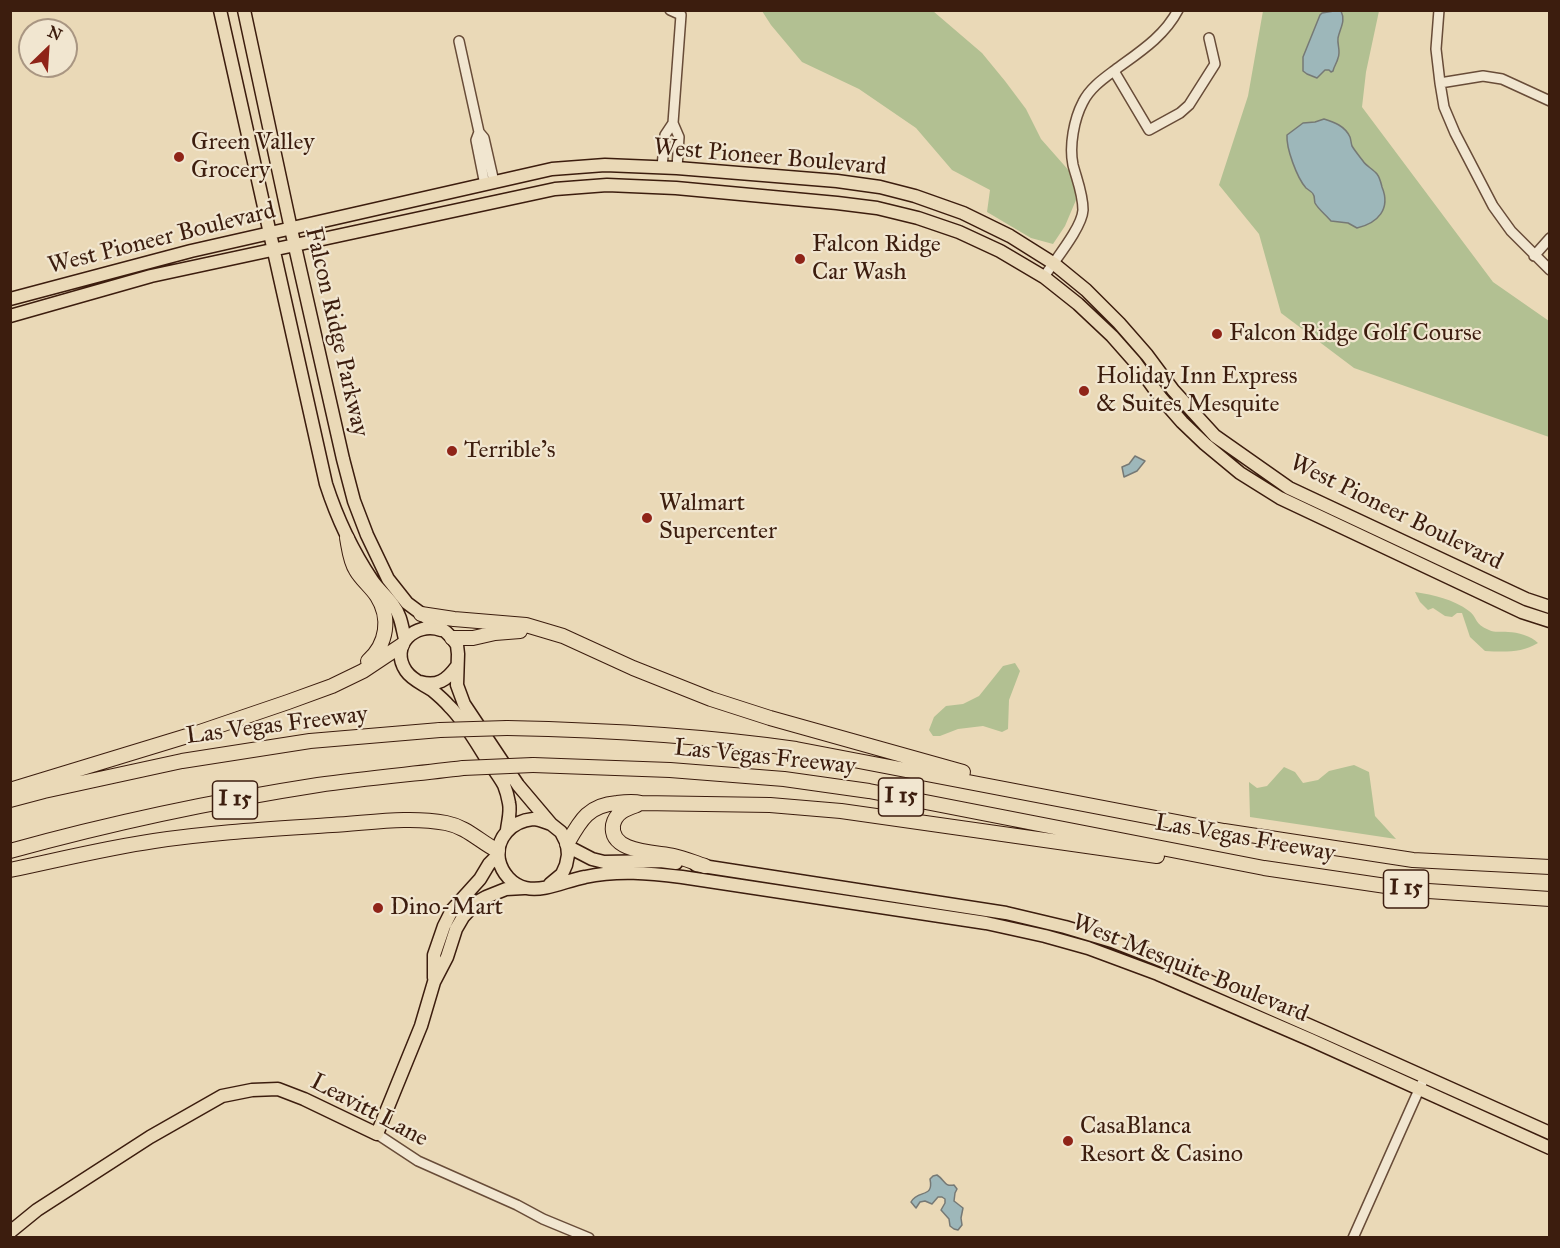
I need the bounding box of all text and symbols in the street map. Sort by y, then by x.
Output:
north arrow [18,18,78,78]
text: N [45,22,65,45]
place label: Green Valley Grocery [191,129,315,185]
street label: West Pioneer Boulevard [652,133,888,183]
marker: Green Valley Grocery [172,150,186,164]
street label: West Pioneer Boulevard [45,197,279,281]
street label: Falcon Ridge Parkway [298,224,374,440]
place label: Falcon Ridge Car Wash [812,231,941,287]
marker: Falcon Ridge Car Wash [793,252,807,266]
place label: Falcon Ridge Golf Course [1229,320,1482,348]
marker: Falcon Ridge Golf Course [1210,327,1224,341]
place label: Holiday Inn Express & Suites Mesquite [1096,363,1297,419]
marker: Holiday Inn Express & Suites Mesquite [1077,384,1091,398]
place label: Terrible's [464,437,555,465]
marker: Terrible's [445,444,459,458]
street label: West Pioneer Boulevard [1285,449,1507,577]
place label: Walmart Supercenter [659,490,777,546]
marker: Walmart Supercenter [640,511,654,525]
street label: Las Vegas Freeway [185,701,369,751]
street label: Las Vegas Freeway [673,734,857,782]
road number: I 15 [878,778,924,816]
road number: I 15 [212,781,258,819]
street label: Las Vegas Freeway [1153,809,1337,869]
road number: I 15 [1384,870,1428,908]
place label: Dino-Mart [390,894,503,922]
marker: Dino-Mart [371,901,385,915]
street label: West Mesquite Boulevard [1068,909,1312,1029]
street label: Leavitt Lane [305,1068,433,1154]
place label: CasaBlanca Resort & Casino [1080,1113,1243,1169]
marker: CasaBlanca Resort & Casino [1061,1134,1075,1148]

